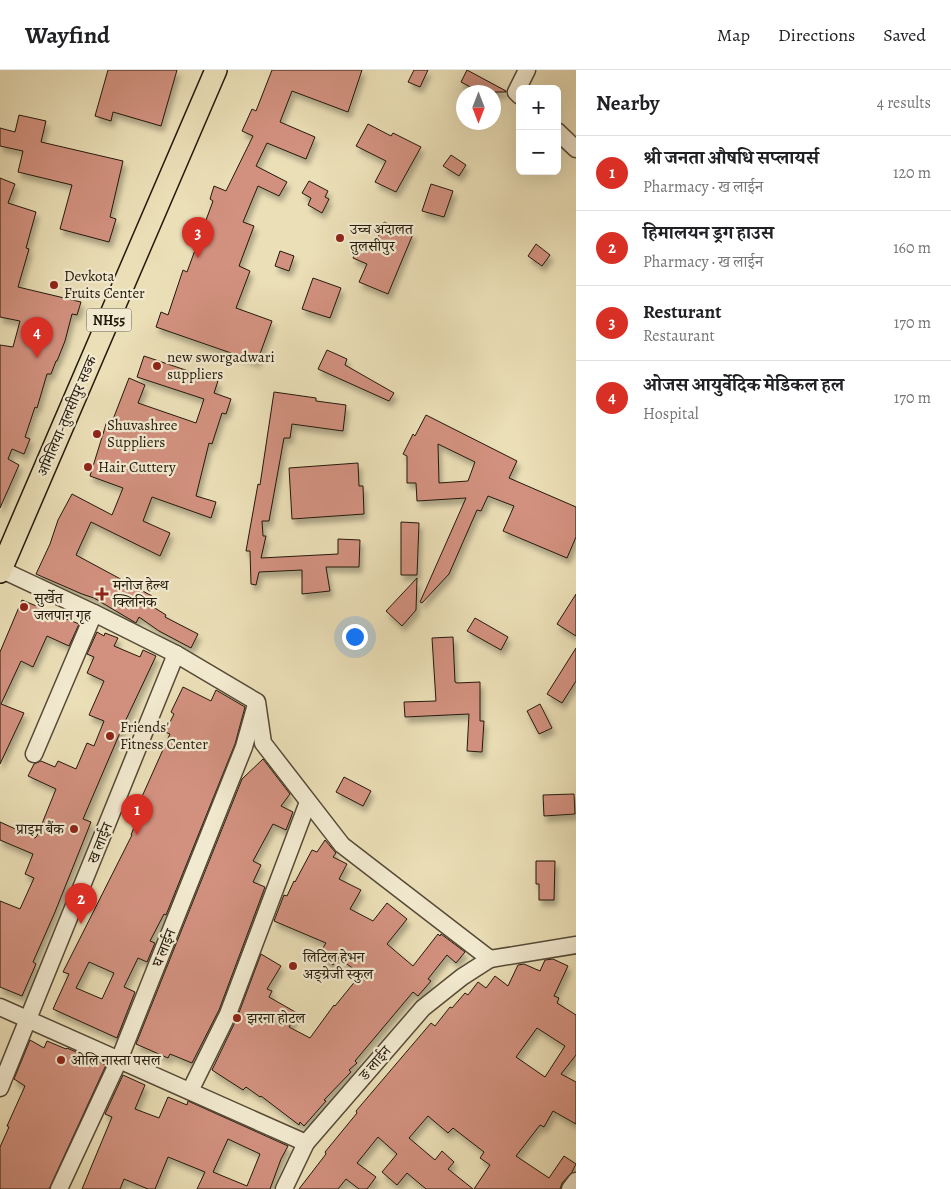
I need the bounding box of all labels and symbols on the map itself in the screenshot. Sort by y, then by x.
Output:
north arrow [456,85,501,130]
pin: 3 [182,217,214,258]
place label: उच्च अदालत तुलसीपुर [349,219,414,256]
marker: उच्च अदालत तुलसीपुर [334,232,346,244]
place label: Devkota Fruits Center [64,266,145,303]
marker: Devkota Fruits Center [48,279,60,291]
road number: NH55 [86,308,132,332]
pin: 4 [21,317,53,358]
place label: new sworgadwari suppliers [167,347,275,384]
street label: अमिलिया-तुलसीपुर सडक [33,351,102,479]
marker: new sworgadwari suppliers [151,360,163,372]
place label: Shuvashree Suppliers [107,415,178,452]
marker: Shuvashree Suppliers [91,428,103,440]
place label: Hair Cuttery [98,457,176,477]
marker: Hair Cuttery [82,461,94,473]
place label: मनोज हेल्थ क्लिनिक [112,575,170,612]
marker: मनोज हेल्थ क्लिनिक [95,587,109,601]
place label: सुर्खेत जलपान गृह [33,588,92,625]
marker: सुर्खेत जलपान गृह [18,601,30,613]
your location [342,624,368,650]
place label: Friends' Fitness Center [120,717,208,754]
marker: Friends' Fitness Center [104,730,116,742]
pin: 1 [121,794,153,835]
place label: प्राइम बैंक [15,819,65,839]
street label: ख लाईन [82,819,118,867]
marker: प्राइम बैंक [68,823,80,835]
pin: 2 [65,883,97,924]
street label: घ लाईन [147,925,181,971]
place label: लिटिल हेभन अङ्‍ग्रेजी स्कुल [302,947,374,984]
marker: लिटिल हेभन अङ्‍ग्रेजी स्कुल [287,960,299,972]
place label: झरना होटल [246,1008,306,1028]
marker: झरना होटल [231,1012,243,1024]
street label: ङ लाईन [354,1041,396,1085]
place label: ओलि नास्ता पसल [71,1050,162,1070]
marker: ओलि नास्ता पसल [55,1054,67,1066]

